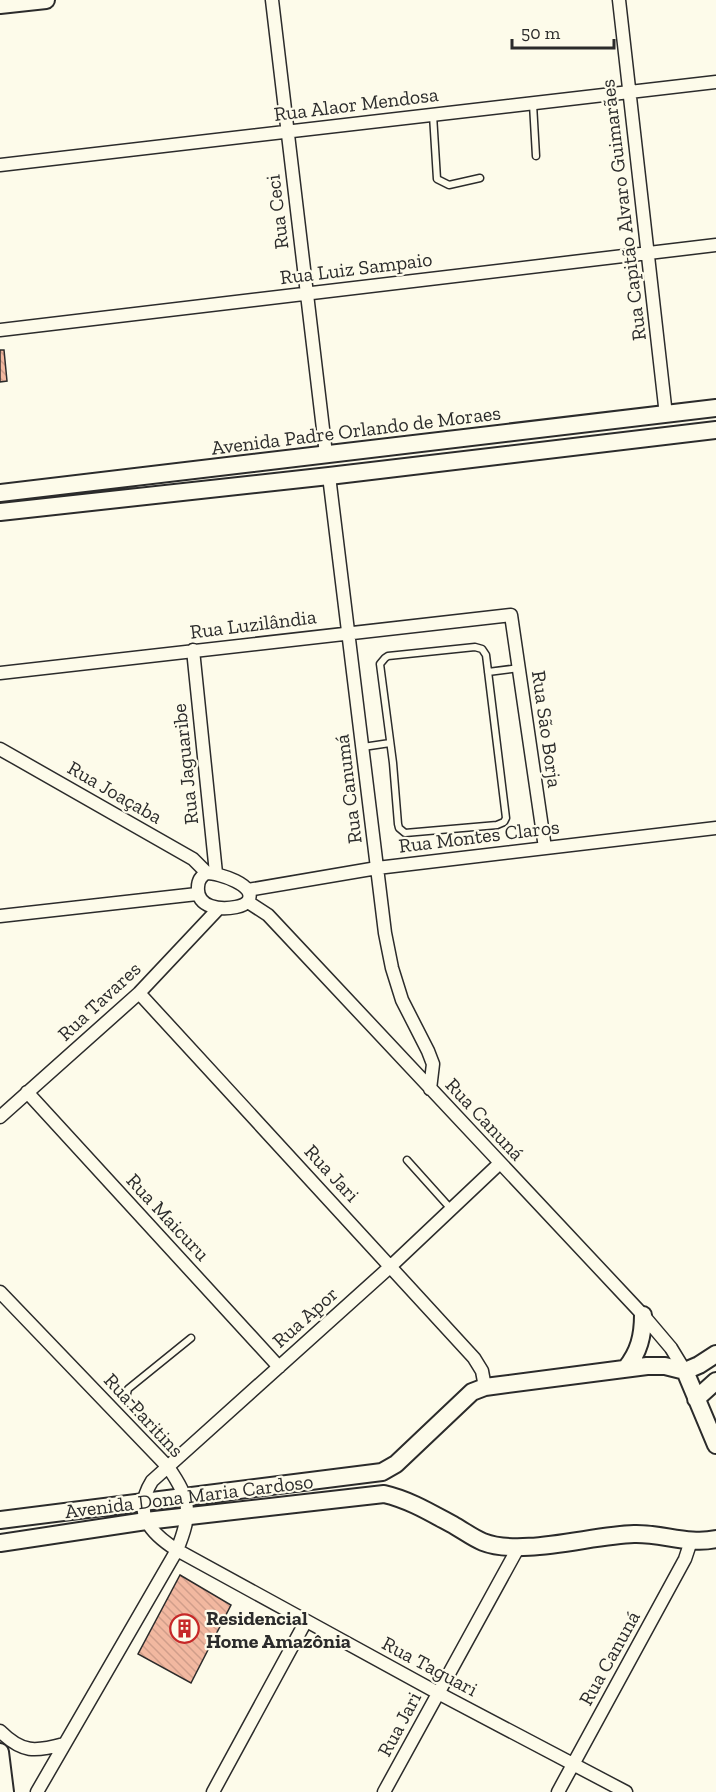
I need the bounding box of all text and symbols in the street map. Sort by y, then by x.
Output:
scale bar [512,12,614,50]
text: 50 m [521,22,561,44]
street label: Rua Capitão Alvaro Guimarães [595,78,651,342]
street label: Rua Alaor Mendosa [272,82,440,126]
street label: Rua Ceci [260,173,293,251]
street label: Rua Luiz Sampaio [278,247,434,289]
street label: Avenida Padre Orlando de Moraes [210,400,502,460]
street label: Rua Luzilândia [188,604,318,644]
street label: Rua São Borja [527,669,567,790]
street label: Rua Jaguaribe [167,702,203,826]
street label: Rua Canumá [329,733,367,845]
street label: Rua Joaçaba [63,755,167,829]
street label: Rua Montes Claros [397,814,561,858]
street label: Rua Tavares [52,956,146,1046]
street label: Rua Canuná [441,1073,530,1166]
street label: Rua Jari [299,1139,365,1207]
street label: Rua Maicuru [122,1168,214,1266]
street label: Rua Apor [267,1281,343,1353]
street label: Rua Paritins [99,1368,189,1462]
street label: Avenida Dona Maria Cardoso [63,1469,315,1523]
place label: Residencial Home Amazônia [206,1606,351,1653]
street label: Rua Canuná [573,1606,645,1709]
building icon: Residencial Home Amazônia [169,1613,201,1645]
street label: Rua Taguari [378,1631,482,1701]
street label: Rua Jari [372,1687,426,1760]

